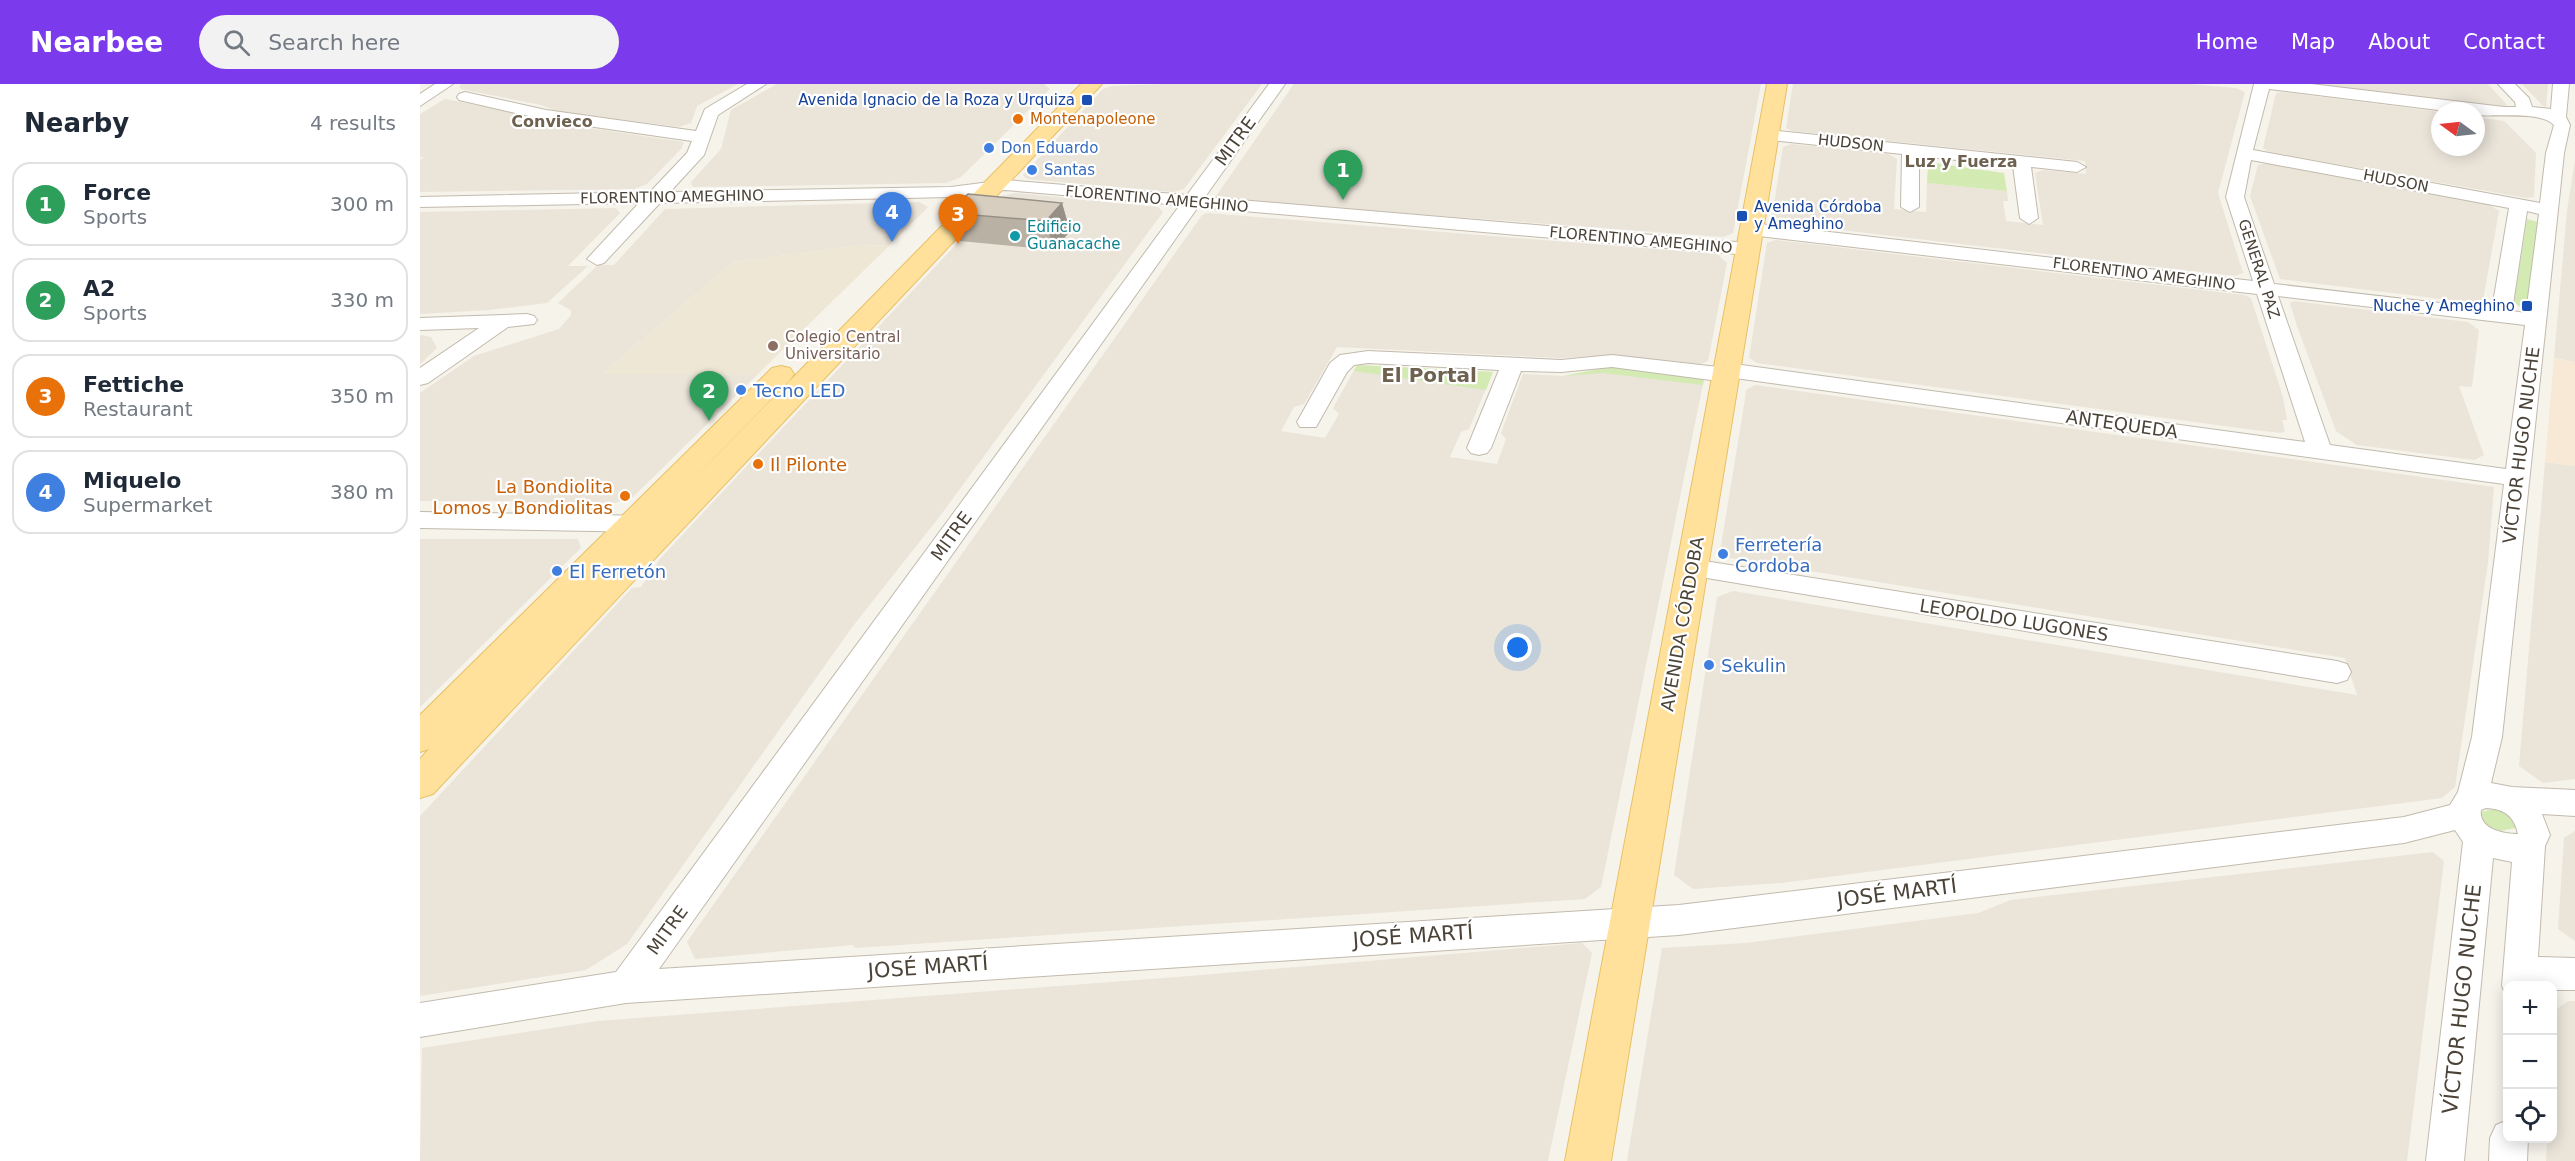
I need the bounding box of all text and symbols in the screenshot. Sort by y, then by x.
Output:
search box [199,15,619,69]
text: Nearbee [30,26,163,59]
icon: search [220,26,253,59]
text: Search here [268,30,400,55]
text: Home [2196,30,2258,54]
text: Map [2291,30,2335,54]
text: About [2368,30,2430,54]
text: Contact [2463,30,2545,54]
place label: Avenida Ignacio de la Roza y Urquiza [798,91,1075,109]
marker: Avenida Ignacio de la Roza y Urquiza [1080,93,1094,107]
north arrow [2431,102,2485,156]
text: Nearby [24,108,129,138]
place label: Montenapoleone [1030,110,1155,128]
text: 4 results [310,111,396,135]
district label: Convieco [511,112,593,131]
marker: Montenapoleone [1011,112,1025,126]
street label: MITRE [1210,112,1260,170]
street label: HUDSON [1817,131,1885,155]
place label: Don Eduardo [1001,139,1098,157]
marker: Don Eduardo [982,141,996,155]
pin: 1 [1324,150,1362,200]
district label: Luz y Fuerza [1905,152,2017,171]
place label: Santas [1044,161,1095,179]
marker: Santas [1025,163,1039,177]
street label: HUDSON [2362,166,2430,196]
text: Force [83,180,151,205]
street label: FLORENTINO AMEGHINO [1065,182,1249,216]
street label: FLORENTINO AMEGHINO [580,186,764,208]
text: 1 [39,192,52,216]
text: 300 m [330,192,394,216]
pin: 4 [872,192,912,242]
pin: 3 [938,194,978,244]
place label: Avenida Córdoba y Ameghino [1754,198,1882,233]
text: Sports [83,205,147,229]
marker: Avenida Córdoba y Ameghino [1735,209,1749,223]
street label: GENERAL PAZ [2234,217,2284,321]
place label: Edificio Guanacache [1027,218,1120,253]
street label: FLORENTINO AMEGHINO [1549,223,1733,257]
marker: Edificio Guanacache [1008,229,1022,243]
street label: FLORENTINO AMEGHINO [2052,254,2236,294]
text: A2 [83,276,115,301]
text: 2 [39,288,52,312]
text: 330 m [330,288,394,312]
place label: Nuche y Ameghino [2373,297,2515,315]
marker: Nuche y Ameghino [2520,299,2534,313]
text: Sports [83,301,147,325]
place label: Colegio Central Universitario [785,328,900,363]
marker: Colegio Central Universitario [766,339,780,353]
street label: VÍCTOR HUGO NUCHE [2498,345,2544,545]
district label: El Portal [1381,363,1477,387]
text: Fettiche [83,372,184,397]
pin: 2 [690,372,728,421]
place label: Tecno LED [752,380,845,401]
marker: Tecno LED [734,383,748,397]
text: 3 [39,384,52,408]
text: 350 m [330,384,394,408]
text: Restaurant [83,397,193,421]
street label: ANTEQUEDA [2065,406,2180,442]
place label: Il Pilonte [770,454,847,475]
marker: Il Pilonte [751,457,765,471]
text: Miquelo [83,468,181,493]
place label: La Bondiolita Lomos y Bondiolitas [433,476,613,518]
text: 4 [39,480,52,504]
text: 380 m [330,480,394,504]
marker: La Bondiolita Lomos y Bondiolitas [618,489,632,503]
text: Supermarket [83,493,212,517]
street label: MITRE [926,507,976,565]
street label: AVENIDA CÓRDOBA [1656,534,1708,713]
place label: Ferretería Cordoba [1735,534,1822,576]
marker: Ferretería Cordoba [1716,547,1730,561]
place label: El Ferretón [569,561,666,582]
marker: El Ferretón [550,564,564,578]
street label: LEOPOLDO LUGONES [1918,595,2110,645]
your location [1503,633,1532,662]
place label: Sekulin [1721,655,1786,676]
marker: Sekulin [1702,658,1716,672]
street label: JOSÉ MARTÍ [1834,873,1958,913]
street label: VÍCTOR HUGO NUCHE [2437,883,2486,1115]
street label: MITRE [642,901,692,959]
street label: JOSÉ MARTÍ [1350,919,1474,952]
street label: JOSÉ MARTÍ [865,950,989,983]
map controls [2503,981,2557,1143]
button: + [2503,981,2557,1035]
button: − [2503,1035,2557,1089]
button: locate [2503,1089,2557,1143]

